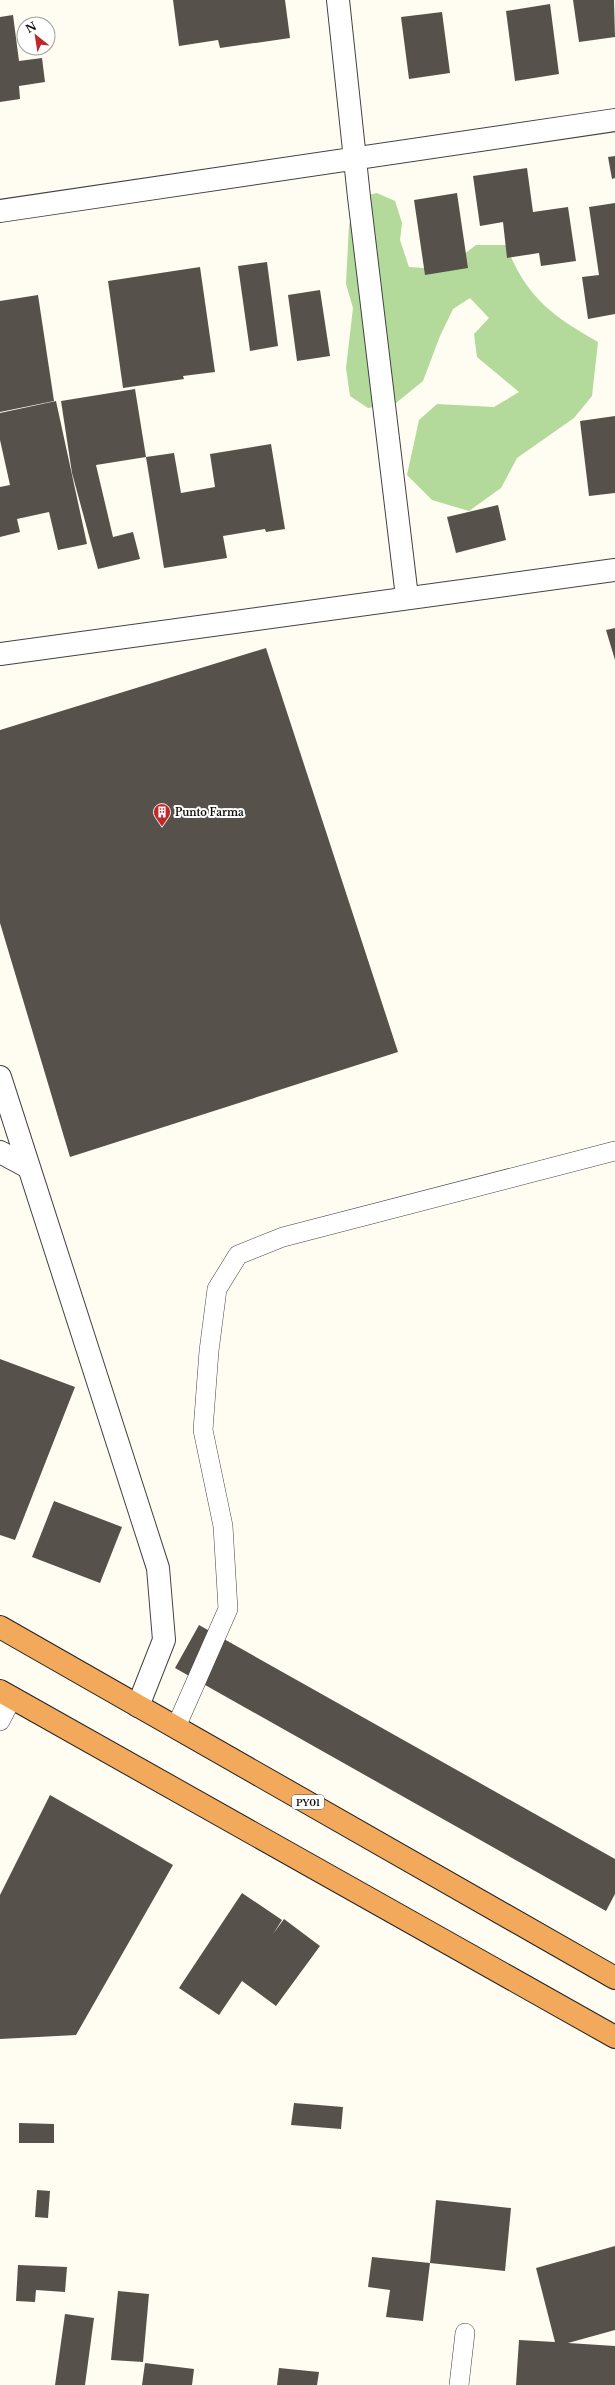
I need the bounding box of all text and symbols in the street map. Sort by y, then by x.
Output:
north arrow [16,16,56,56]
text: N [23,18,40,36]
building icon: Punto Farma [152,802,172,827]
place label: Punto Farma [175,806,244,819]
road number: PY01 [292,1795,324,1809]

